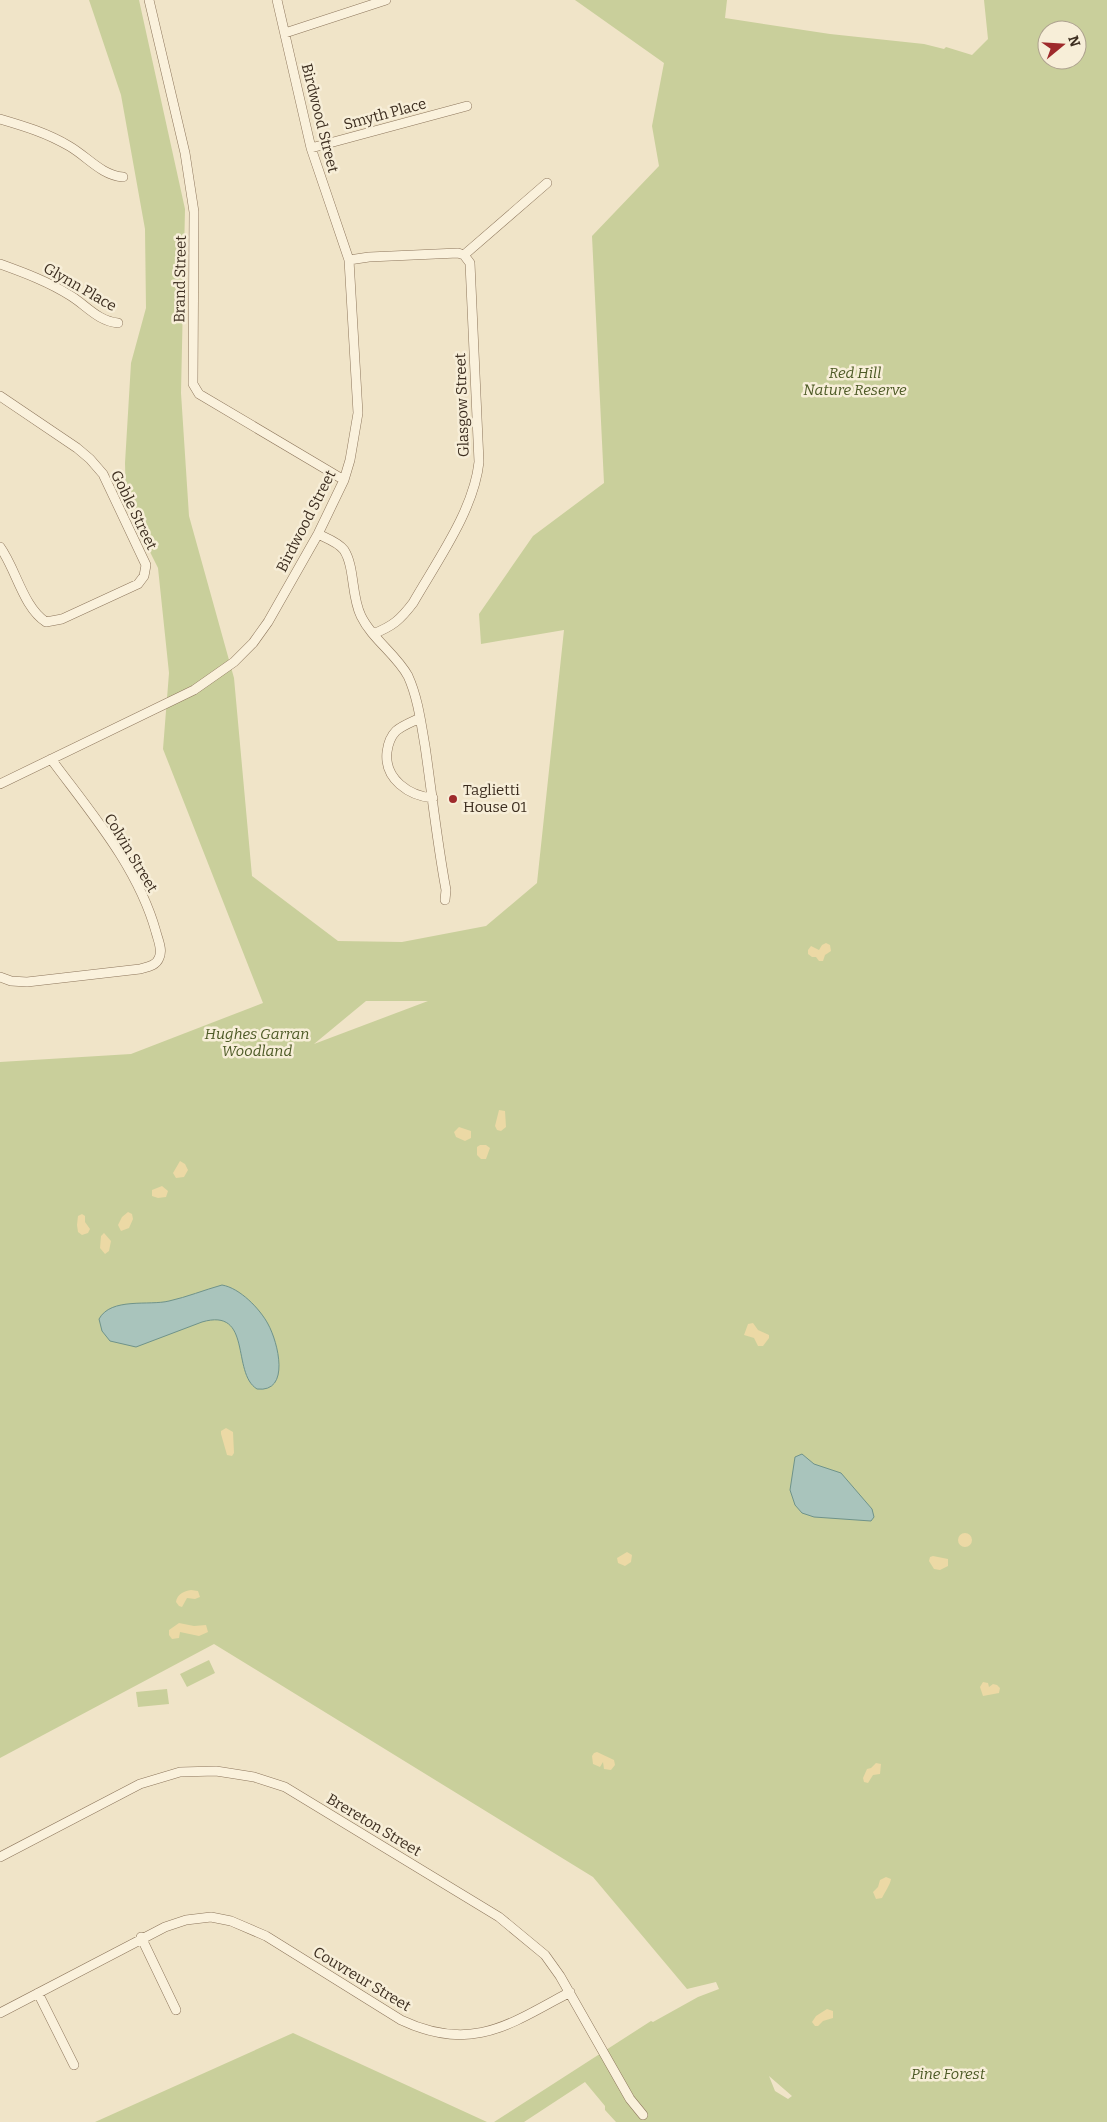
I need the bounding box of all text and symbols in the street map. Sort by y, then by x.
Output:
north arrow [1037,20,1087,70]
text: N [1064,33,1084,49]
street label: Birdwood Street [298,62,342,175]
street label: Smyth Place [342,94,428,134]
street label: Brand Street [170,235,190,323]
street label: Glynn Place [40,259,120,315]
street label: Glasgow Street [451,352,473,457]
park label: Red Hill Nature Reserve [803,364,907,399]
street label: Goble Street [107,467,161,553]
street label: Birdwood Street [273,467,340,575]
place label: Taglietti House 01 [463,781,527,816]
marker: Taglietti House 01 [447,793,459,805]
street label: Colvin Street [100,810,162,896]
park label: Hughes Garran Woodland [205,1025,309,1060]
street label: Brereton Street [323,1790,425,1861]
street label: Couvreur Street [310,1943,415,2015]
park label: Pine Forest [911,2065,986,2083]

